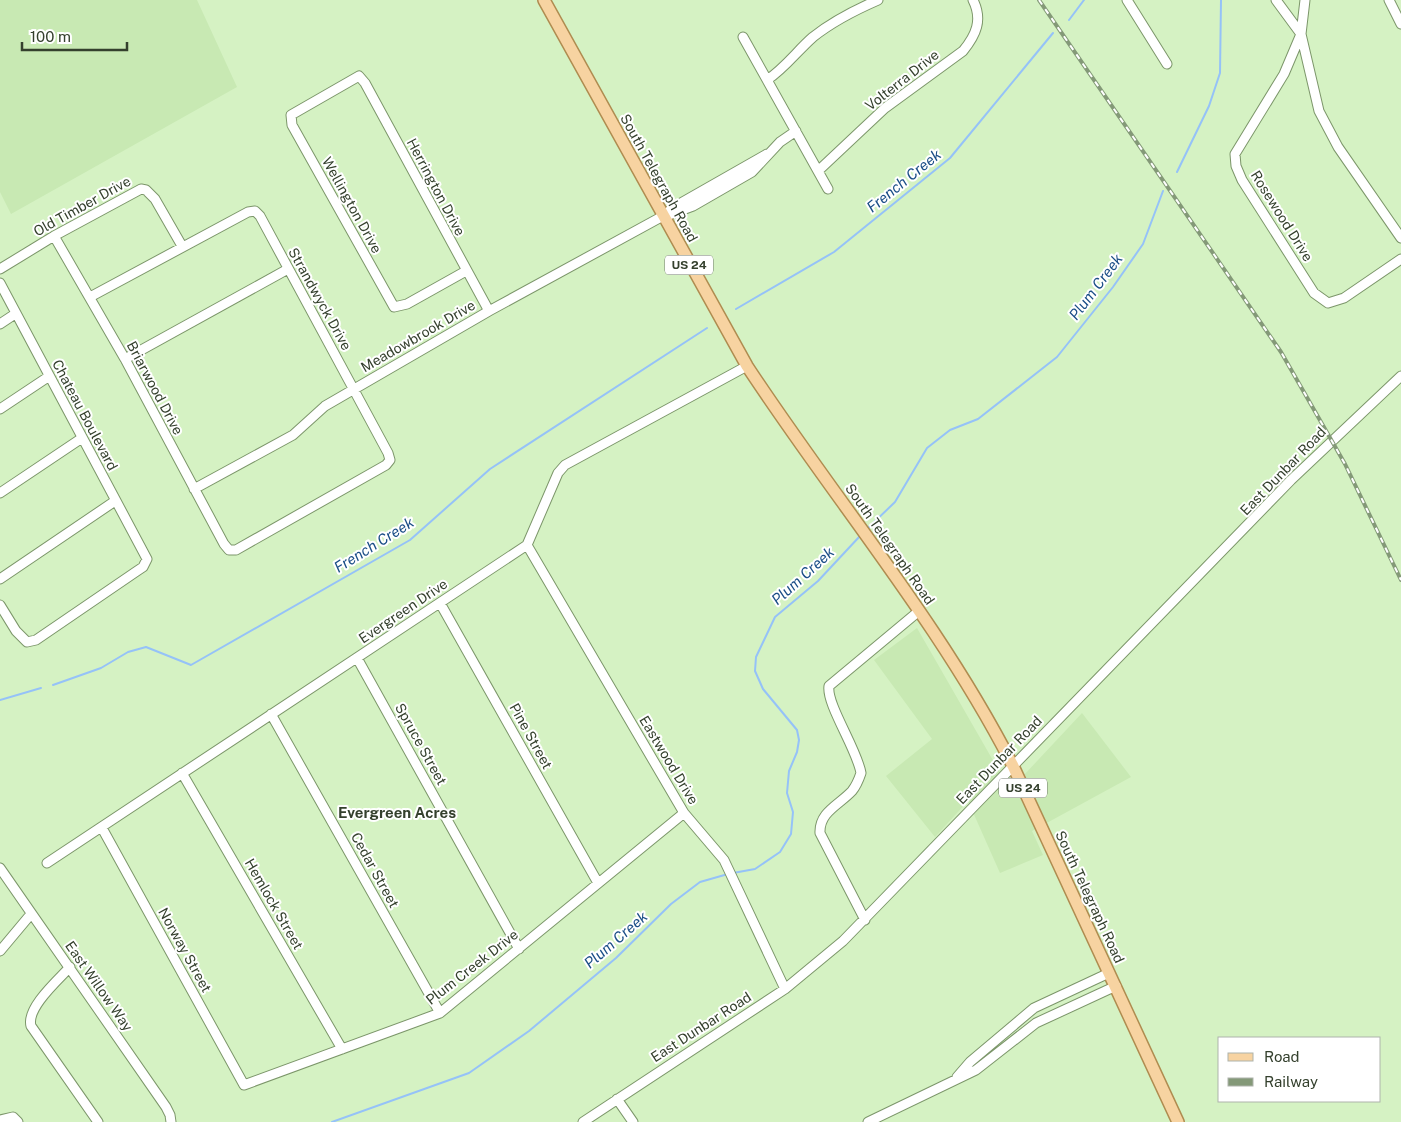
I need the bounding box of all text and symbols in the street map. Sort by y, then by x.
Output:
scale bar [22,20,128,52]
text: 100 m [30,28,71,45]
street label: Volterra Drive [862,46,942,114]
street label: South Telegraph Road [617,111,701,245]
street label: Herrington Drive [404,136,468,239]
water label: French Creek [863,145,945,216]
street label: Wellington Drive [319,154,385,256]
street label: Rosewood Drive [1248,168,1316,264]
street label: Old Timber Drive [31,173,133,239]
street label: Strandwyck Drive [285,245,355,353]
water label: Plum Creek [1065,250,1126,323]
road number: US 24 [665,256,713,274]
street label: Meadowbrook Drive [358,297,478,375]
street label: Briarwood Drive [124,339,186,438]
street label: Chateau Boulevard [49,357,121,473]
street label: East Dunbar Road [1237,424,1329,518]
street label: South Telegraph Road [842,480,938,608]
water label: French Creek [331,513,417,576]
water label: Plum Creek [768,543,838,608]
street label: Evergreen Drive [356,575,450,647]
street label: Spruce Street [392,700,450,788]
street label: Pine Street [506,700,556,772]
street label: Eastwood Drive [636,713,702,807]
street label: East Dunbar Road [953,713,1045,807]
road number: US 24 [999,778,1047,798]
district label: Evergreen Acres [338,804,456,821]
street label: South Telegraph Road [1052,828,1128,966]
street label: Cedar Street [348,830,402,910]
street label: Hemlock Street [242,856,306,952]
street label: Norway Street [155,905,215,995]
water label: Plum Creek [581,907,651,972]
street label: Plum Creek Drive [423,926,521,1008]
street label: East Willow Way [62,938,136,1034]
street label: East Dunbar Road [648,989,754,1065]
legend [1218,1037,1381,1102]
text: Road [1264,1048,1300,1065]
text: Railway [1264,1073,1318,1090]

